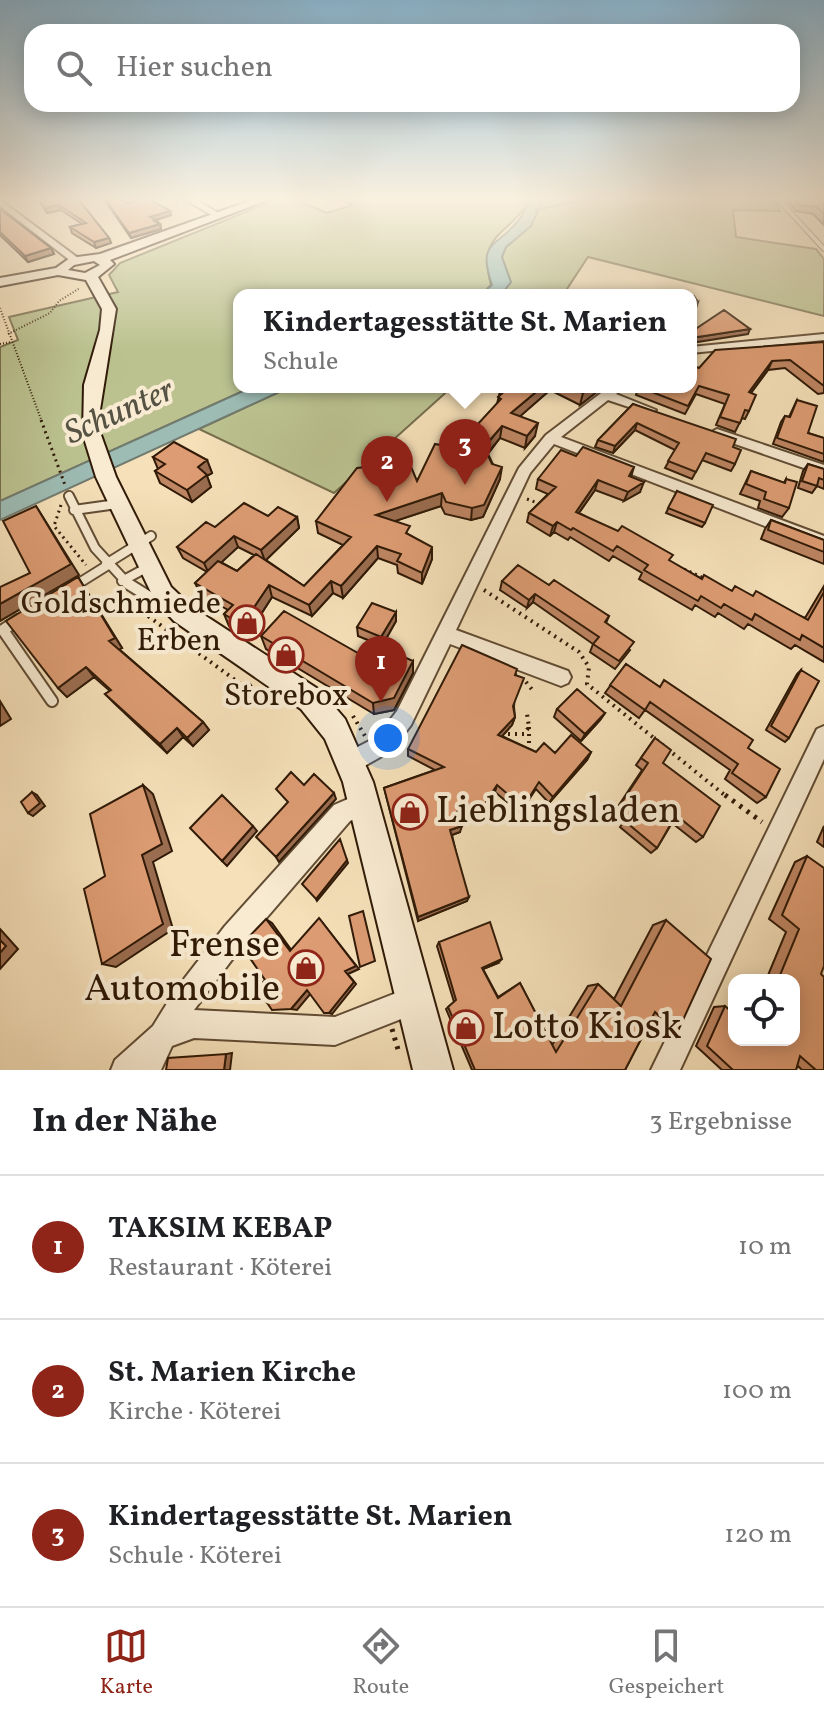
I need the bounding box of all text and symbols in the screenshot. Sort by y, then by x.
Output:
search box [24,24,800,112]
icon: search [52,46,96,90]
text: Hier suchen [116,47,273,89]
popup [233,289,697,393]
text: Kindertagesstätte St. Marien [263,302,667,344]
text: Schule [263,344,338,380]
water label: Schunter [58,368,183,458]
pin: 3 [439,419,491,485]
pin: 2 [361,436,413,502]
place label: Goldschmiede Erben [21,583,221,664]
shop icon: Goldschmiede Erben [228,604,266,642]
shop icon: Storebox [267,636,305,674]
pin: 1 [355,636,407,702]
place label: Storebox [224,675,348,719]
your location [368,718,408,758]
place label: Lieblingsladen [436,786,681,839]
shop icon: Lieblingsladen [391,793,429,831]
place label: Frense Automobile [84,920,280,1017]
shop icon: Frense Automobile [287,949,325,987]
map controls [728,974,800,1046]
button: locate [728,974,800,1046]
place label: Lotto Kiosk [492,1002,682,1055]
shop icon: Lotto Kiosk [447,1009,485,1047]
text: In der Nähe [32,1099,217,1146]
text: 3 Ergebnisse [649,1104,792,1140]
text: TAKSIM KEBAP [108,1208,332,1250]
text: 1 [53,1229,63,1265]
text: 10 m [738,1229,792,1265]
text: Restaurant · Köterei [108,1250,332,1286]
text: St. Marien Kirche [108,1352,356,1394]
text: 2 [51,1373,65,1409]
text: 100 m [722,1373,792,1409]
text: Kirche · Köterei [108,1394,281,1430]
text: Kindertagesstätte St. Marien [108,1496,513,1538]
text: 3 [51,1517,65,1553]
text: 120 m [724,1517,792,1553]
text: Schule · Köterei [108,1538,282,1574]
tab: Karte [100,1624,153,1703]
tab: Route [352,1624,409,1703]
tab: Gespeichert [609,1624,724,1703]

